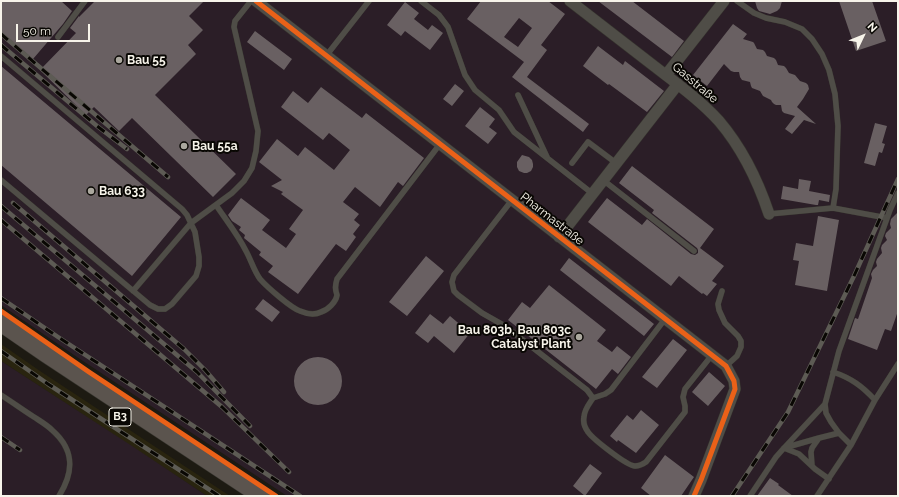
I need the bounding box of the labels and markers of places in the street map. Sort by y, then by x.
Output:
place label: Bau 55 [127,53,166,67]
marker: Bau 55 [114,55,124,65]
place label: Bau 55a [192,139,238,153]
marker: Bau 55a [179,141,189,151]
place label: Bau 633 [99,184,145,198]
marker: Bau 633 [86,186,96,196]
place label: Bau 803b, Bau 803c Catalyst Plant [458,323,571,351]
marker: Bau 803b, Bau 803c Catalyst Plant [574,332,584,342]

